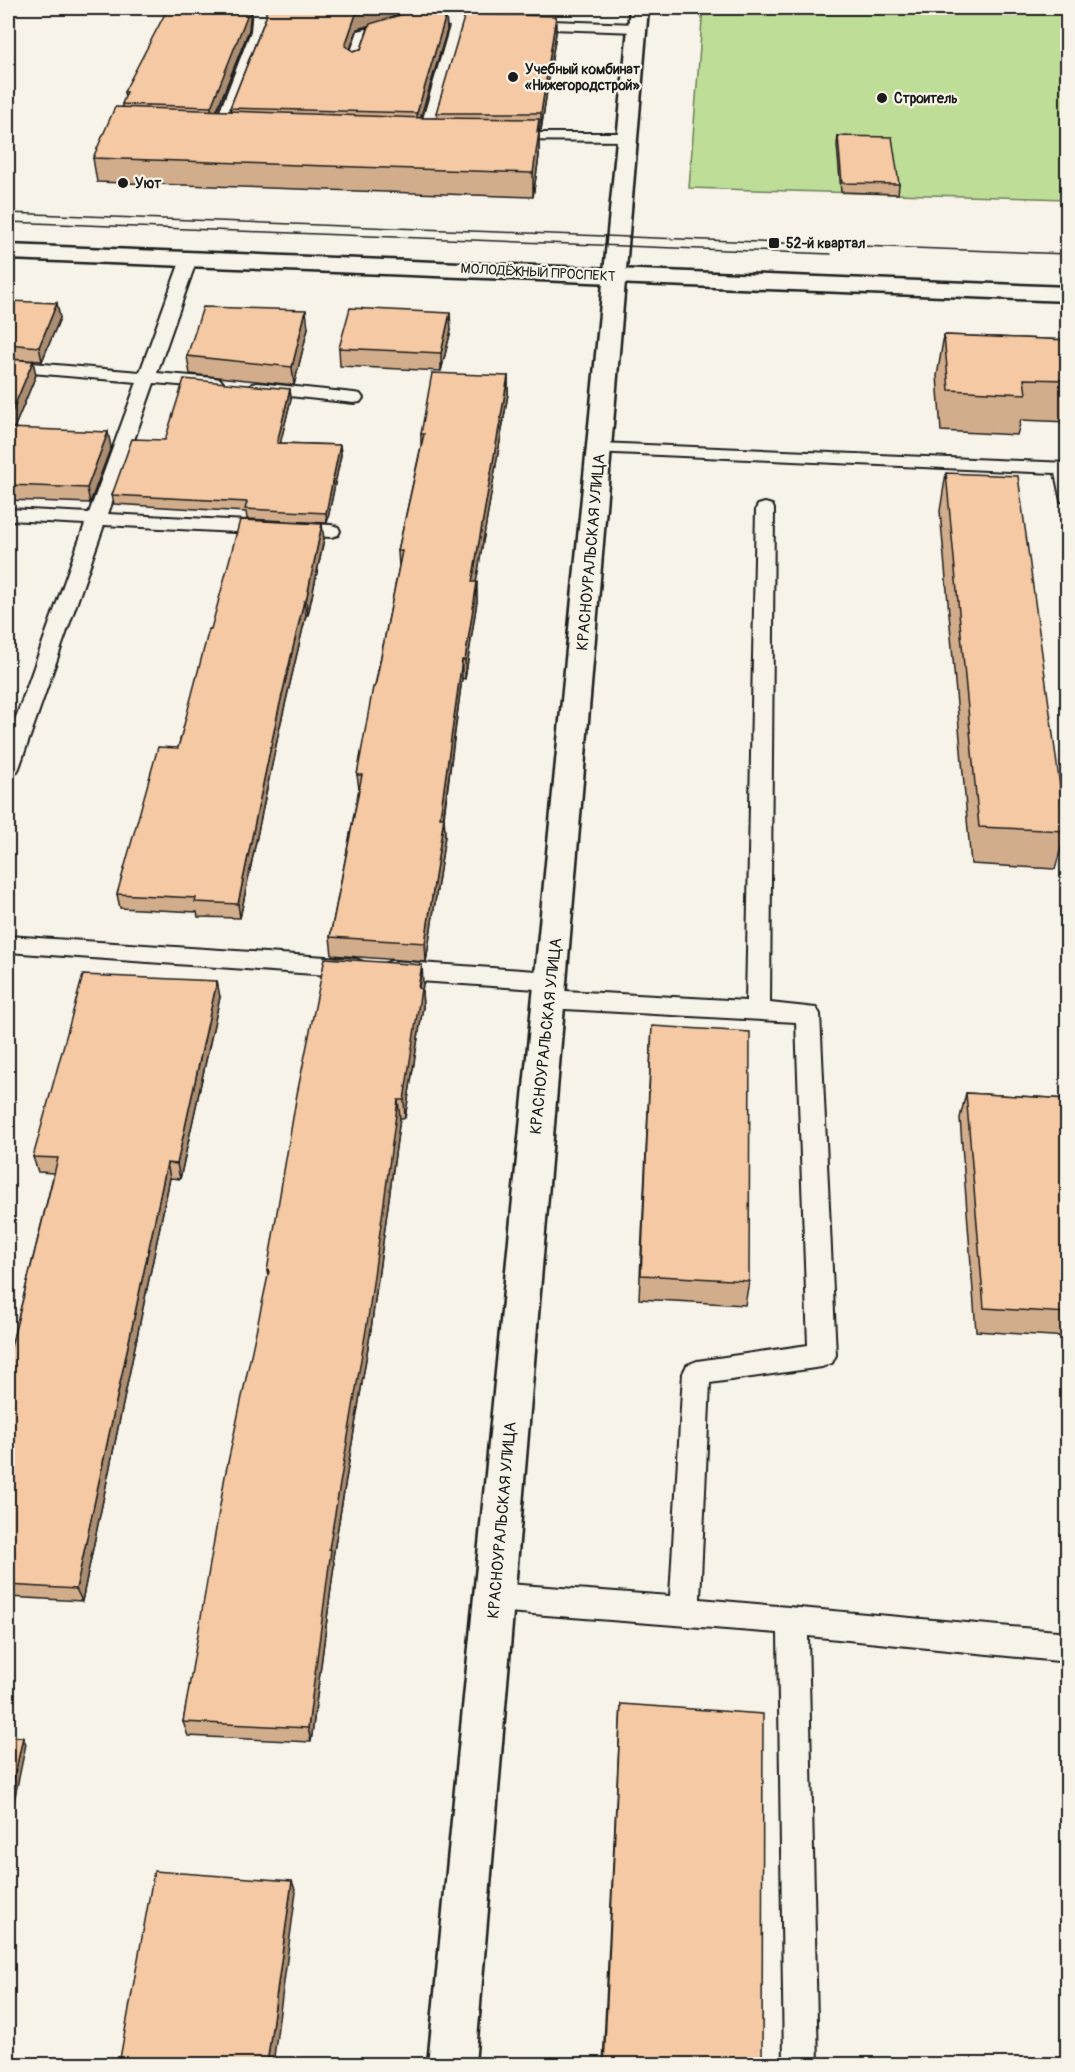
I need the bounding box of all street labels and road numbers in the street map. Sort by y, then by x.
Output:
street label: МОЛОДЁЖНЫЙ ПРОСПЕКТ [460,260,616,285]
street label: КРАСНОУРАЛЬСКАЯ УЛИЦА [572,453,610,651]
street label: КРАСНОУРАЛЬСКАЯ УЛИЦА [526,937,566,1135]
street label: КРАСНОУРАЛЬСКАЯ УЛИЦА [483,1421,521,1619]

